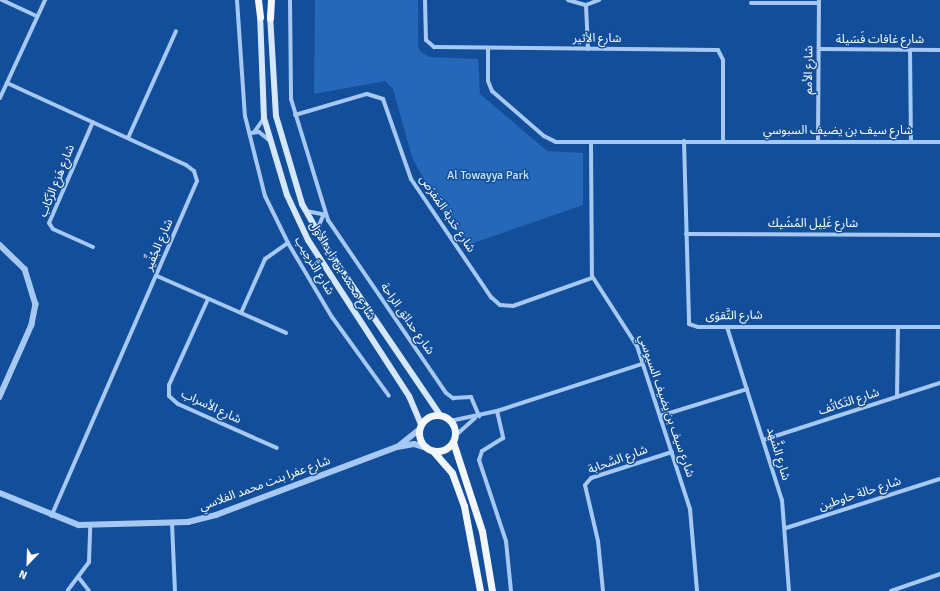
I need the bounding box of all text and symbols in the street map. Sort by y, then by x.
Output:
street label: شارع الأثير [573,32,621,46]
street label: شارع غافات فَسَيلة [836,33,924,47]
street label: شارع الأمم [801,45,817,95]
street label: شارع سيف بن يضيف السبوسي [763,124,913,138]
street label: شارع هَزع الرِّكاب [36,143,78,219]
park label: Al Towayya Park [447,169,529,183]
street label: شارع حَدبة المَفرَص [416,173,478,255]
street label: شارع الجُفِّير [142,217,176,273]
street label: شارع غَلِيل المُشَيك [768,217,858,231]
street label: شارع محمد بن زايد الأول [306,219,378,323]
street label: شارع التَّرحِيب [291,234,337,298]
street label: شارع حدائق الراحة [377,280,437,358]
street label: شارع التَّقوَى [705,308,763,324]
street label: شارع سيف بن يضيف السبوسي [635,333,697,479]
street label: شارع التَكاتُف [817,385,881,419]
street label: شارع الأسراب [179,387,243,427]
street label: شارع الشَّهد [763,426,793,482]
street label: شارع السَّحابة [586,443,650,477]
street label: شارع عفرا بنت محمد الفلاسي [198,454,332,514]
street label: شارع حالة حاوطين [817,474,903,514]
north arrow [8,543,48,583]
text: N [17,567,29,582]

